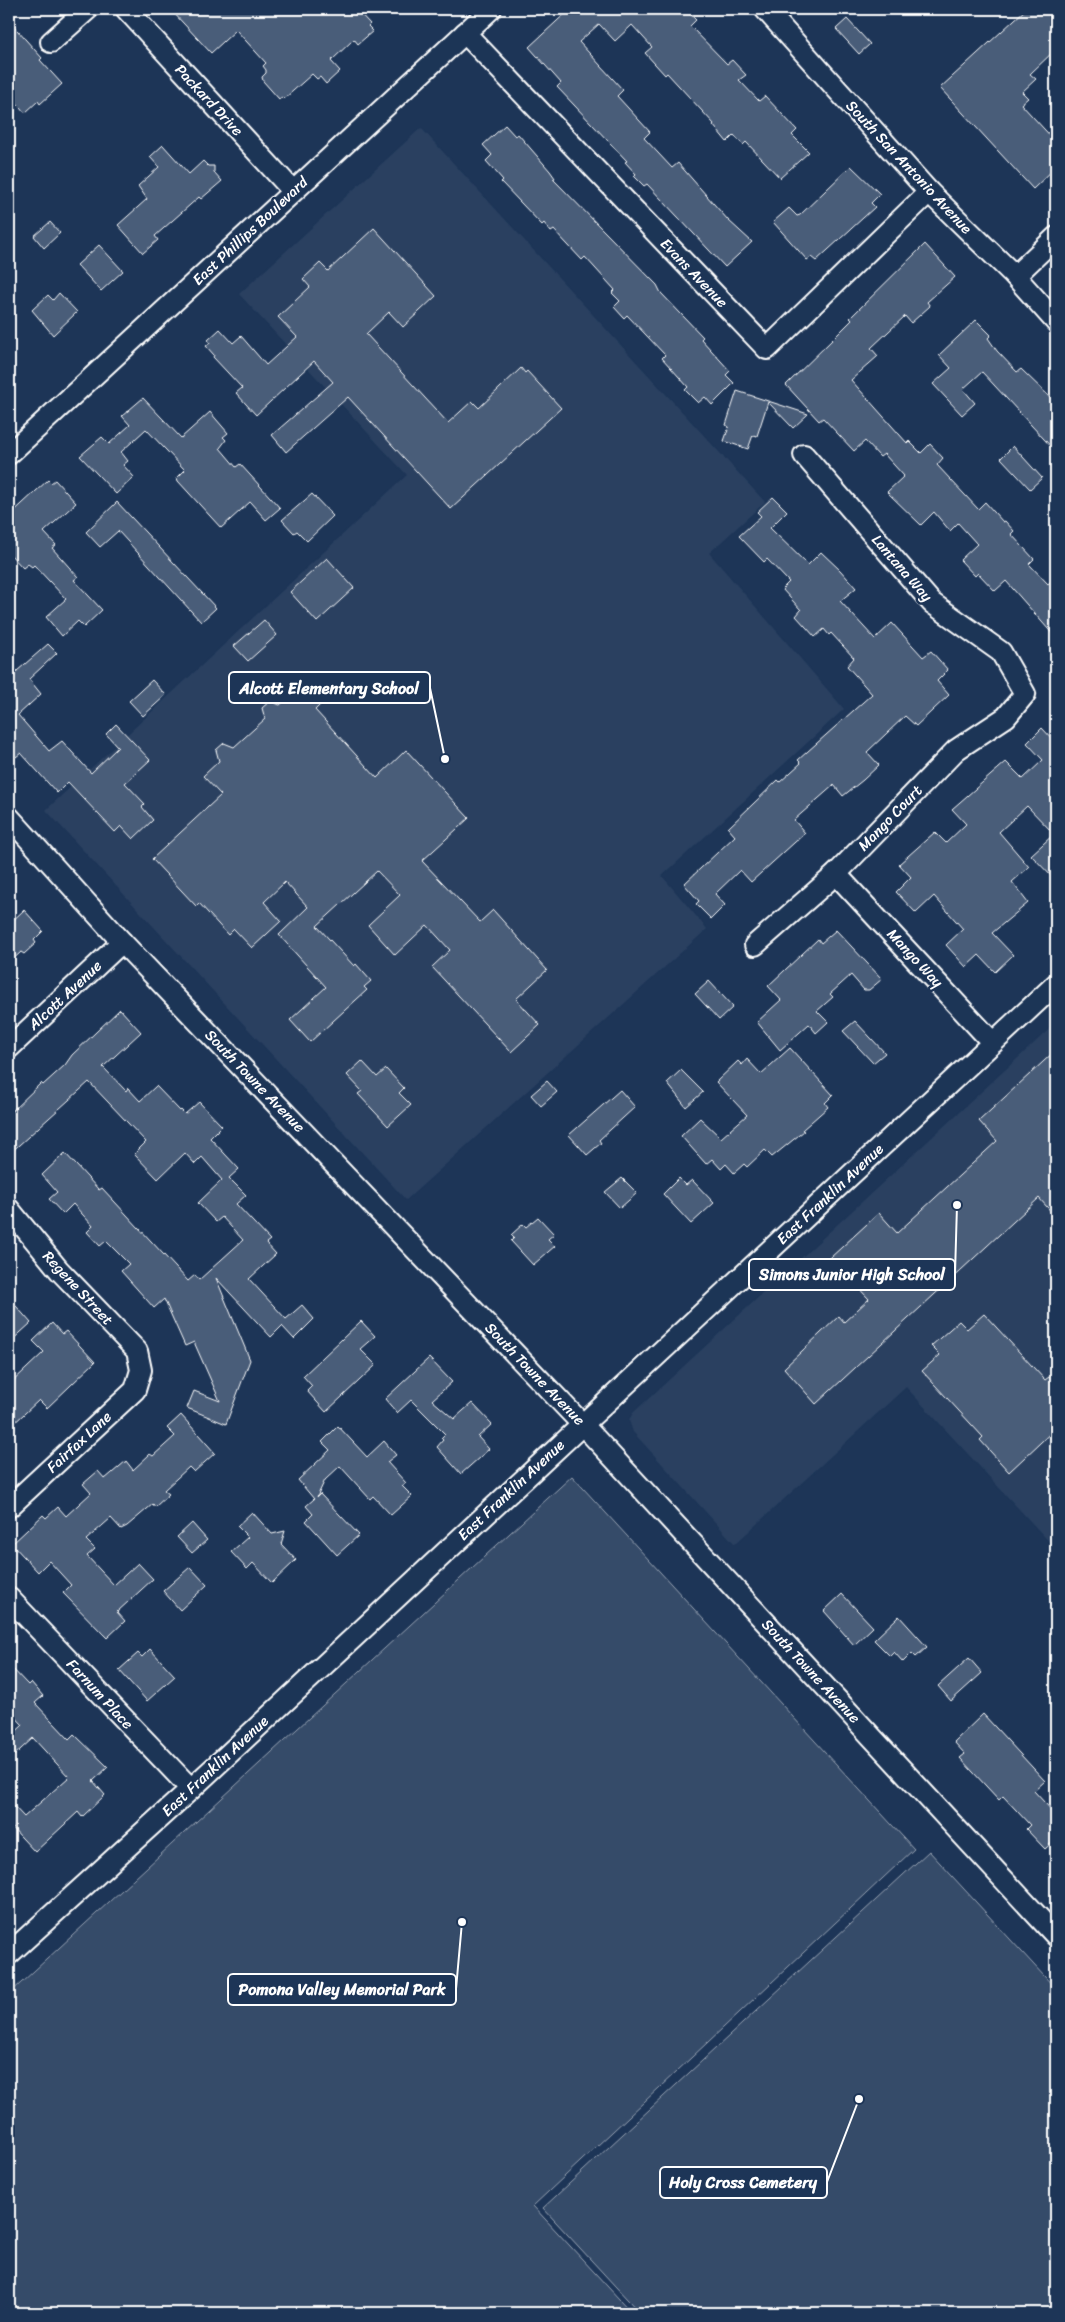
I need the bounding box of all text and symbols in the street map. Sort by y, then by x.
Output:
street label: Packard Drive [168,58,250,143]
street label: South San Antonio Avenue [839,94,979,240]
street label: East Phillips Boulevard [186,169,315,292]
street label: Evans Avenue [654,232,735,314]
street label: Lantana Way [865,528,939,608]
callout: Alcott Elementary School [229,672,430,703]
text: Alcott Elementary School [238,674,420,703]
street label: Mango Court [851,778,929,857]
street label: Mango Way [880,922,950,994]
street label: Alcott Avenue [21,953,108,1037]
street label: South Towne Avenue [198,1023,312,1139]
street label: East Franklin Avenue [770,1137,890,1251]
street label: Regene Street [36,1244,120,1332]
callout: Simons Junior High School [749,1259,955,1290]
text: Simons Junior High School [758,1260,946,1289]
street label: South Towne Avenue [478,1316,592,1432]
street label: Fairfax Lane [40,1404,118,1479]
street label: East Franklin Avenue [451,1433,571,1547]
street label: South Towne Avenue [755,1612,867,1730]
street label: Farnum Place [60,1652,140,1736]
street label: East Franklin Avenue [155,1709,275,1823]
callout: Pomona Valley Memorial Park [228,1974,456,2005]
text: Pomona Valley Memorial Park [238,1975,446,2004]
callout: Holy Cross Cemetery [660,2167,827,2198]
text: Holy Cross Cemetery [668,2168,818,2197]

